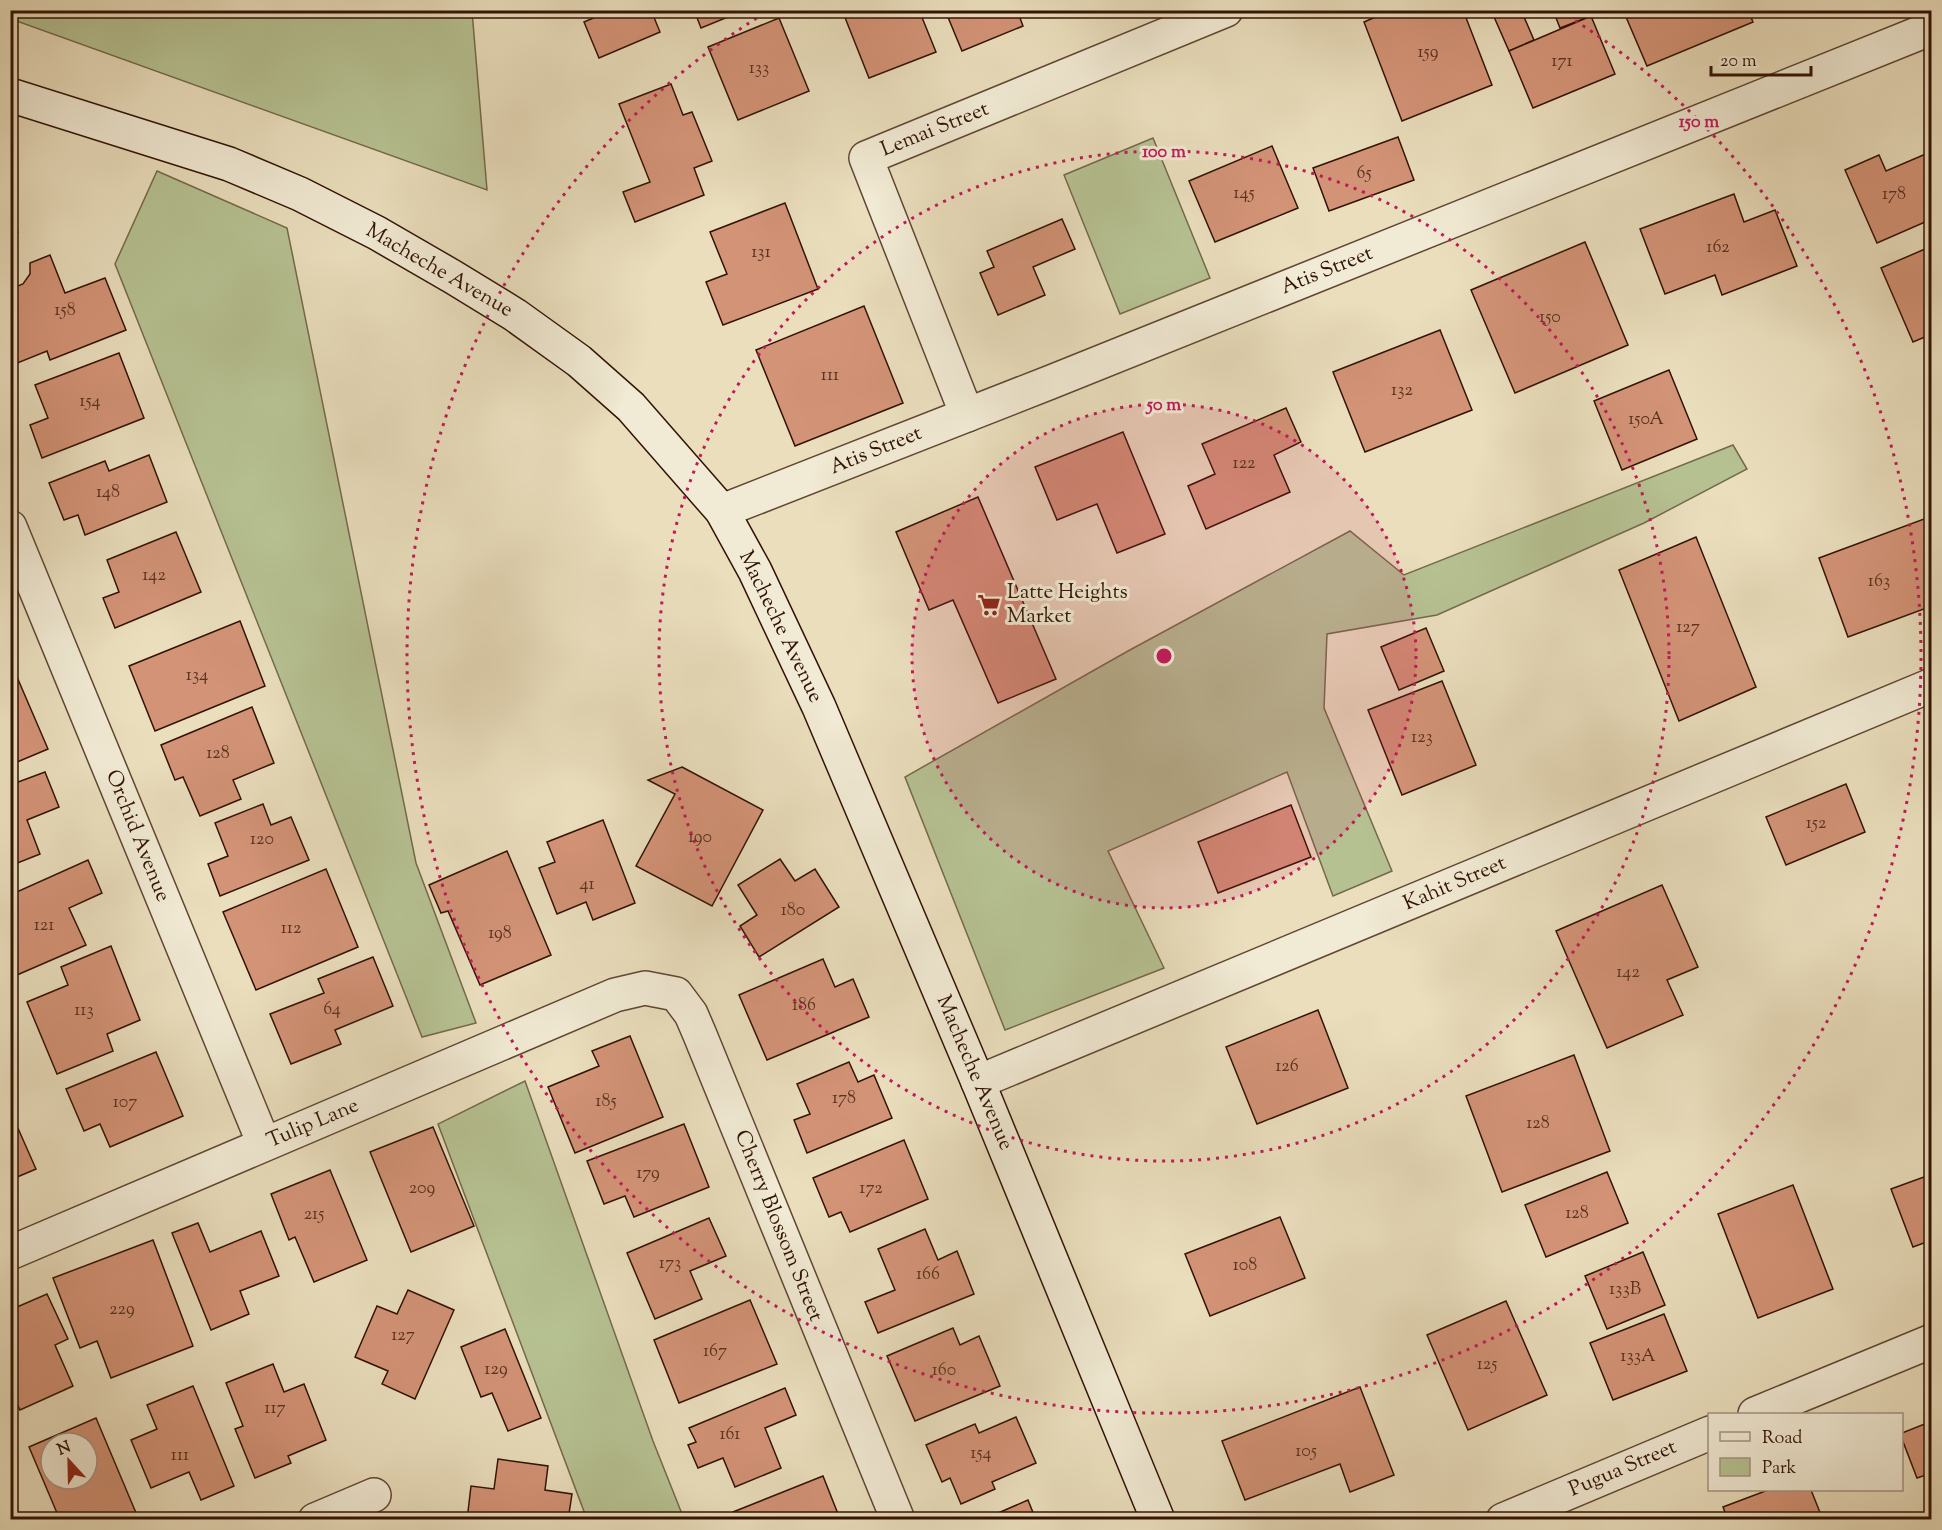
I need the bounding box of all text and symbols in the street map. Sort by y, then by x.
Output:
scale bar [1711,39,1812,77]
house number: 159 [1417,40,1439,66]
house number: 171 [1551,49,1573,75]
text: 20 m [1720,49,1757,75]
house number: 133 [749,56,769,82]
street label: Lemai Street [876,95,994,165]
text: 150 m [1679,110,1719,136]
text: 100 m [1142,140,1186,166]
house number: 65 [1356,161,1372,187]
house number: 145 [1233,181,1255,207]
house number: 178 [1882,182,1906,208]
street label: Macheche Avenue [360,217,518,325]
house number: 162 [1706,235,1730,261]
street label: Atis Street [1276,239,1378,303]
house number: 131 [751,240,771,266]
house number: 158 [54,298,76,324]
house number: 150 [1539,305,1561,331]
house number: 111 [821,363,839,389]
house number: 132 [1391,378,1413,404]
house number: 154 [79,389,101,415]
text: 50 m [1145,393,1181,419]
house number: 150A [1628,407,1664,433]
street label: Atis Street [825,419,927,483]
house number: 122 [1233,451,1256,477]
house number: 148 [96,480,120,506]
street label: Macheche Avenue [730,546,830,708]
house number: 142 [142,563,166,589]
house number: 163 [1868,569,1890,595]
place label: Latte Heights Market [1007,578,1128,632]
supermarket icon: Latte Heights Market [976,592,1002,618]
house number: 127 [1676,615,1700,641]
centre of rings [1154,646,1174,666]
house number: 134 [186,663,208,689]
house number: 123 [1411,725,1433,751]
house number: 128 [206,741,230,767]
street label: Orchid Avenue [97,766,177,906]
house number: 152 [1806,811,1827,837]
house number: 190 [688,825,712,851]
house number: 120 [250,827,274,853]
street label: Kahit Street [1399,849,1511,919]
house number: 41 [579,872,595,898]
house number: 180 [781,898,805,924]
house number: 121 [34,913,54,939]
house number: 112 [281,916,302,942]
house number: 198 [488,921,512,947]
house number: 142 [1616,960,1640,986]
street label: Macheche Avenue [928,991,1020,1155]
house number: 186 [792,993,816,1019]
house number: 64 [323,997,341,1023]
house number: 113 [74,998,94,1024]
house number: 126 [1275,1054,1299,1080]
house number: 178 [832,1086,856,1112]
house number: 185 [595,1089,617,1115]
house number: 107 [113,1090,137,1116]
street label: Tulip Lane [262,1091,364,1157]
house number: 128 [1526,1111,1550,1137]
street label: Cherry Blossom Street [726,1126,830,1326]
house number: 179 [636,1161,660,1187]
house number: 209 [409,1176,436,1202]
house number: 172 [859,1176,883,1202]
house number: 128 [1565,1201,1589,1227]
house number: 215 [304,1202,324,1228]
house number: 173 [659,1251,681,1277]
house number: 108 [1233,1253,1257,1279]
house number: 166 [916,1262,940,1288]
house number: 133B [1609,1277,1641,1303]
house number: 229 [109,1297,135,1323]
house number: 127 [391,1323,415,1349]
house number: 167 [703,1339,727,1365]
house number: 133A [1620,1344,1656,1370]
house number: 125 [1477,1352,1497,1378]
house number: 129 [484,1357,508,1383]
house number: 160 [932,1358,956,1384]
house number: 117 [264,1396,286,1422]
legend [1708,1413,1903,1491]
house number: 161 [719,1422,741,1448]
text: Road [1762,1426,1802,1452]
north arrow [39,1431,99,1491]
street label: Pugua Street [1564,1433,1682,1505]
text: N [54,1436,75,1462]
house number: 105 [1295,1439,1317,1465]
house number: 154 [970,1441,992,1467]
house number: 111 [171,1443,189,1469]
text: Park [1762,1456,1797,1482]

